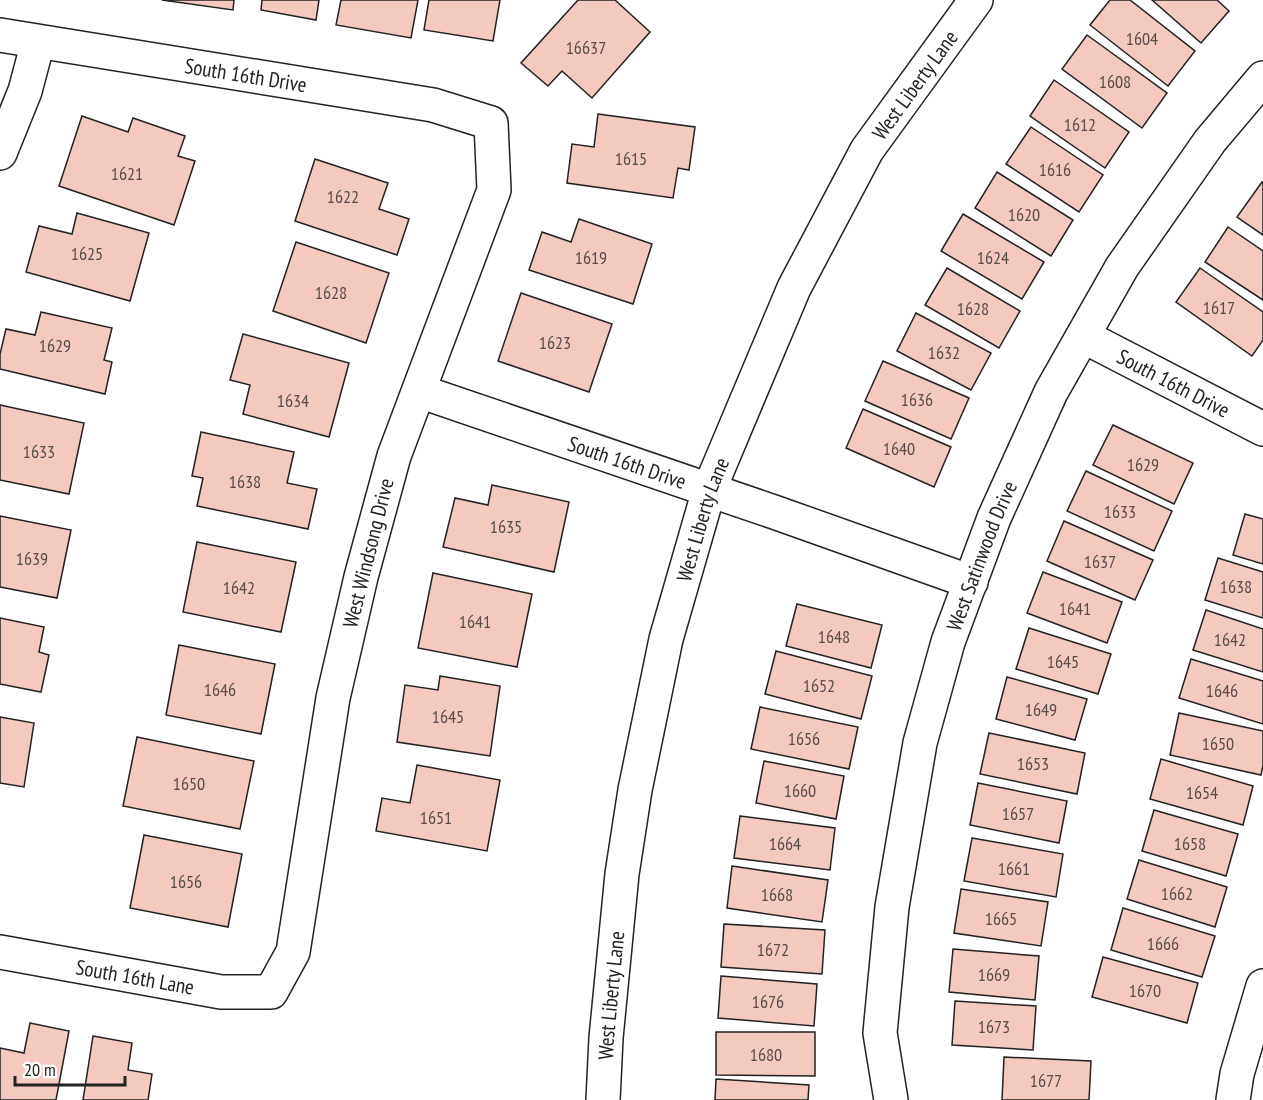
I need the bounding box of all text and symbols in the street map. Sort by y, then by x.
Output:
street label: West Liberty Lane [866,25,963,145]
house number: 1604 [1126,27,1158,50]
house number: 16637 [566,36,606,59]
street label: South 16th Drive [183,52,309,98]
house number: 1608 [1099,70,1131,93]
house number: 1612 [1064,113,1096,136]
house number: 1615 [615,147,647,170]
house number: 1616 [1039,158,1071,181]
house number: 1621 [111,162,143,185]
house number: 1622 [327,185,359,208]
house number: 1620 [1008,203,1040,226]
house number: 1625 [71,242,103,265]
house number: 1619 [575,246,607,269]
house number: 1624 [977,246,1009,269]
house number: 1628 [315,281,347,304]
house number: 1617 [1203,296,1235,319]
house number: 1628 [957,297,989,320]
house number: 1623 [539,331,571,354]
house number: 1629 [39,334,71,357]
house number: 1632 [928,341,960,364]
street label: South 16th Drive [1113,343,1235,423]
house number: 1636 [901,388,933,411]
house number: 1634 [277,389,309,412]
street label: South 16th Drive [565,429,690,495]
house number: 1640 [883,437,915,460]
house number: 1633 [23,440,55,463]
street label: West Liberty Lane [670,453,735,585]
house number: 1629 [1127,453,1159,476]
house number: 1638 [229,470,261,493]
street label: West Windsong Drive [336,475,400,631]
street label: West Satinwood Drive [940,477,1023,634]
house number: 1633 [1104,500,1136,523]
house number: 1635 [490,515,522,538]
house number: 1639 [16,547,48,570]
house number: 1637 [1084,550,1116,573]
house number: 1638 [1220,575,1252,598]
house number: 1642 [223,576,255,599]
house number: 1641 [1059,597,1091,620]
house number: 1641 [459,610,491,633]
house number: 1648 [818,625,850,648]
house number: 1642 [1214,628,1246,651]
house number: 1645 [1047,650,1079,673]
house number: 1652 [803,674,835,697]
house number: 1646 [204,678,236,701]
house number: 1646 [1206,679,1238,702]
house number: 1649 [1025,698,1057,721]
house number: 1645 [432,705,464,728]
house number: 1656 [788,727,820,750]
house number: 1650 [1202,732,1234,755]
house number: 1653 [1017,752,1049,775]
house number: 1650 [173,772,205,795]
house number: 1660 [784,779,816,802]
house number: 1654 [1186,781,1218,804]
house number: 1657 [1002,802,1034,825]
house number: 1651 [420,806,452,829]
house number: 1664 [769,832,801,855]
house number: 1658 [1174,832,1206,855]
house number: 1661 [998,857,1030,880]
house number: 1656 [170,870,202,893]
house number: 1662 [1161,882,1193,905]
house number: 1668 [761,883,793,906]
house number: 1665 [985,907,1017,930]
street label: West Liberty Lane [591,930,630,1060]
house number: 1666 [1147,932,1179,955]
house number: 1672 [757,938,789,961]
street label: South 16th Lane [74,953,196,1001]
house number: 1669 [978,963,1010,986]
house number: 1670 [1129,979,1161,1002]
house number: 1676 [752,990,784,1013]
house number: 1673 [978,1015,1010,1038]
house number: 1680 [750,1043,782,1066]
scale bar [15,1049,124,1087]
text: 20 m [24,1058,56,1081]
house number: 1677 [1030,1069,1062,1092]

